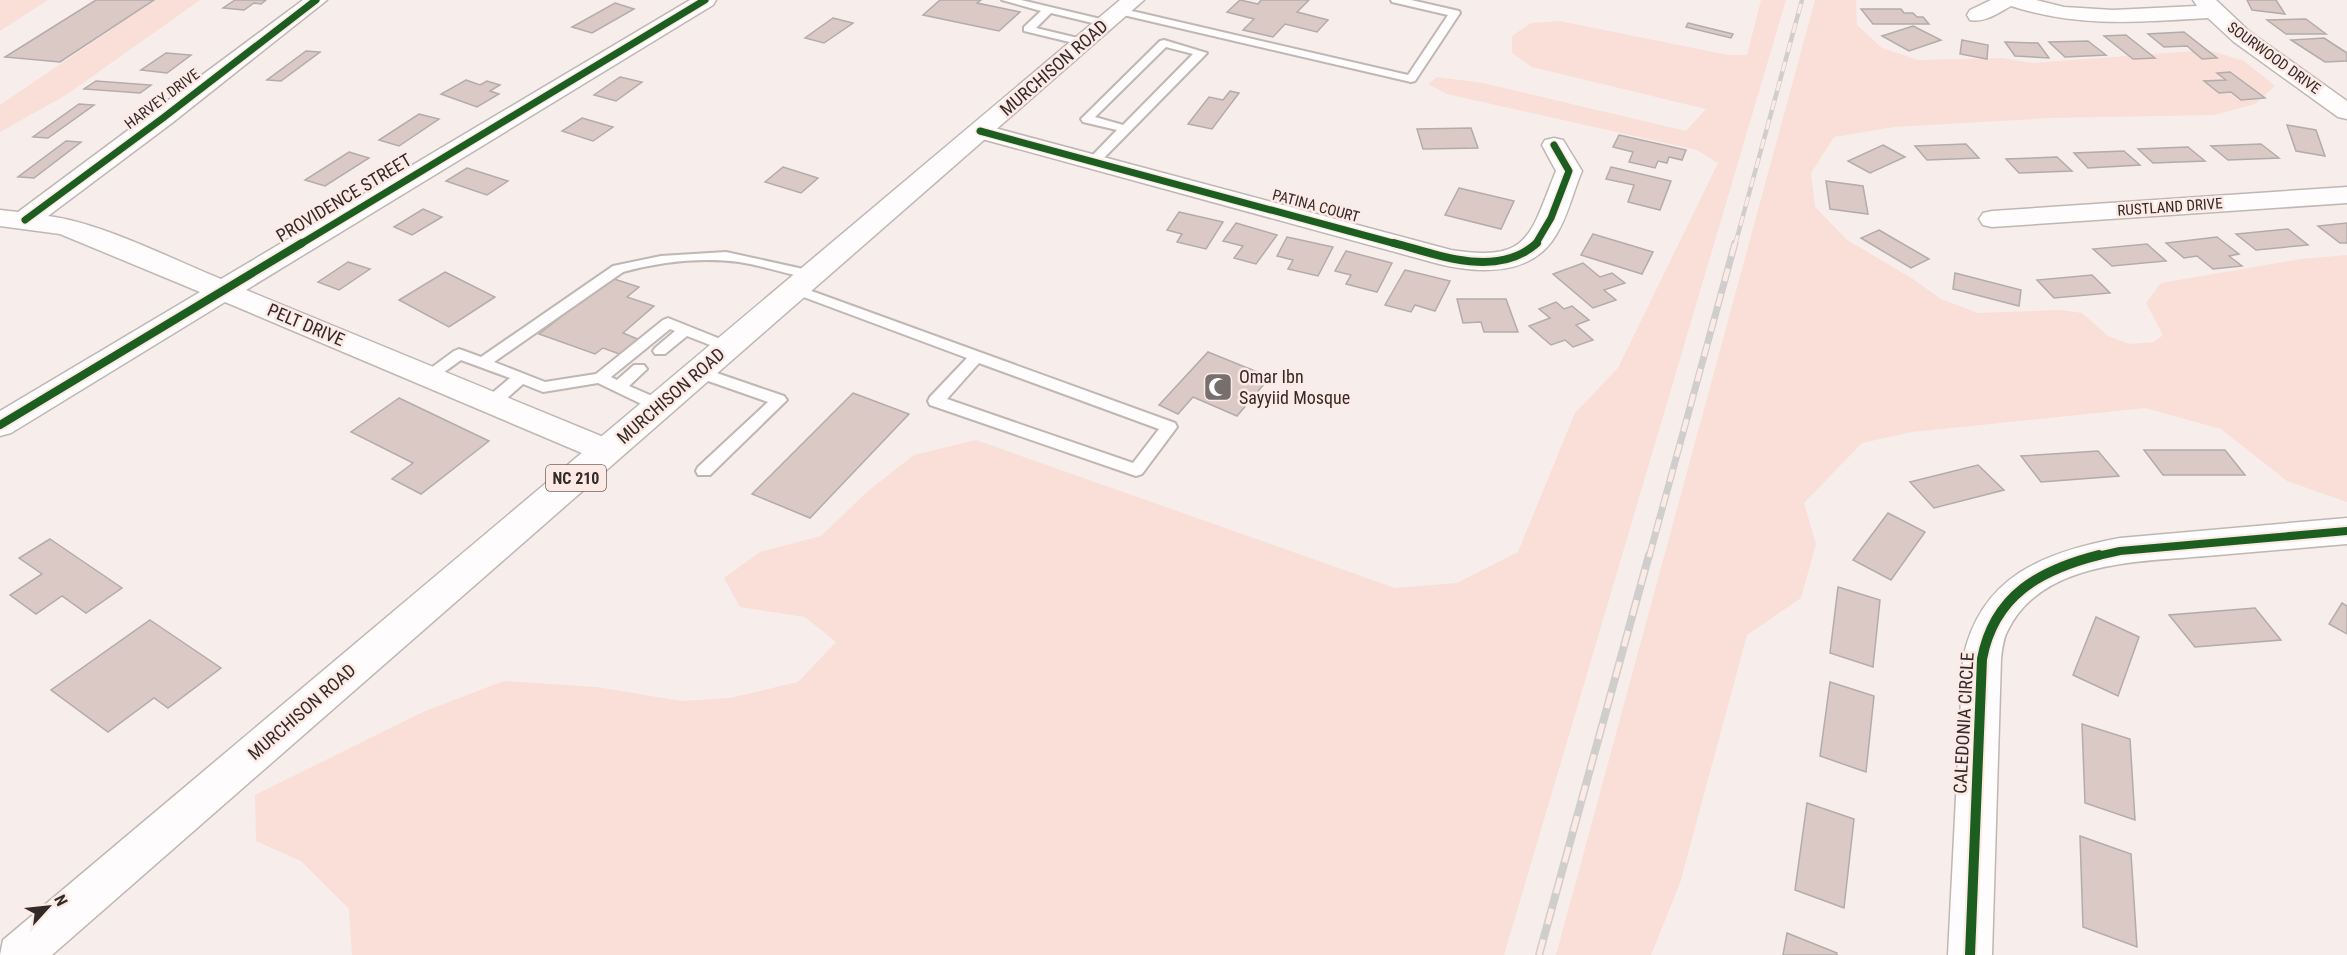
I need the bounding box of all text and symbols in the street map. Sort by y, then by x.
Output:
street label: MURCHISON ROAD [996,15,1112,120]
street label: SOURWOOD DRIVE [2224,18,2324,98]
street label: HARVEY DRIVE [121,65,203,133]
street label: PROVIDENCE STREET [272,149,415,246]
street label: PATINA COURT [1271,186,1362,226]
street label: RUSTLAND DRIVE [2117,194,2223,220]
street label: PELT DRIVE [265,299,348,350]
street label: MURCHISON ROAD [613,343,729,448]
place label: Omar Ibn Sayyiid Mosque [1239,366,1350,408]
mosque icon: Omar Ibn Sayyiid Mosque [1202,371,1234,403]
road number: NC 210 [546,465,606,491]
street label: CALEDONIA CIRCLE [1949,652,1978,794]
street label: MURCHISON ROAD [244,659,360,764]
north arrow [18,877,78,937]
text: N [50,892,72,909]

